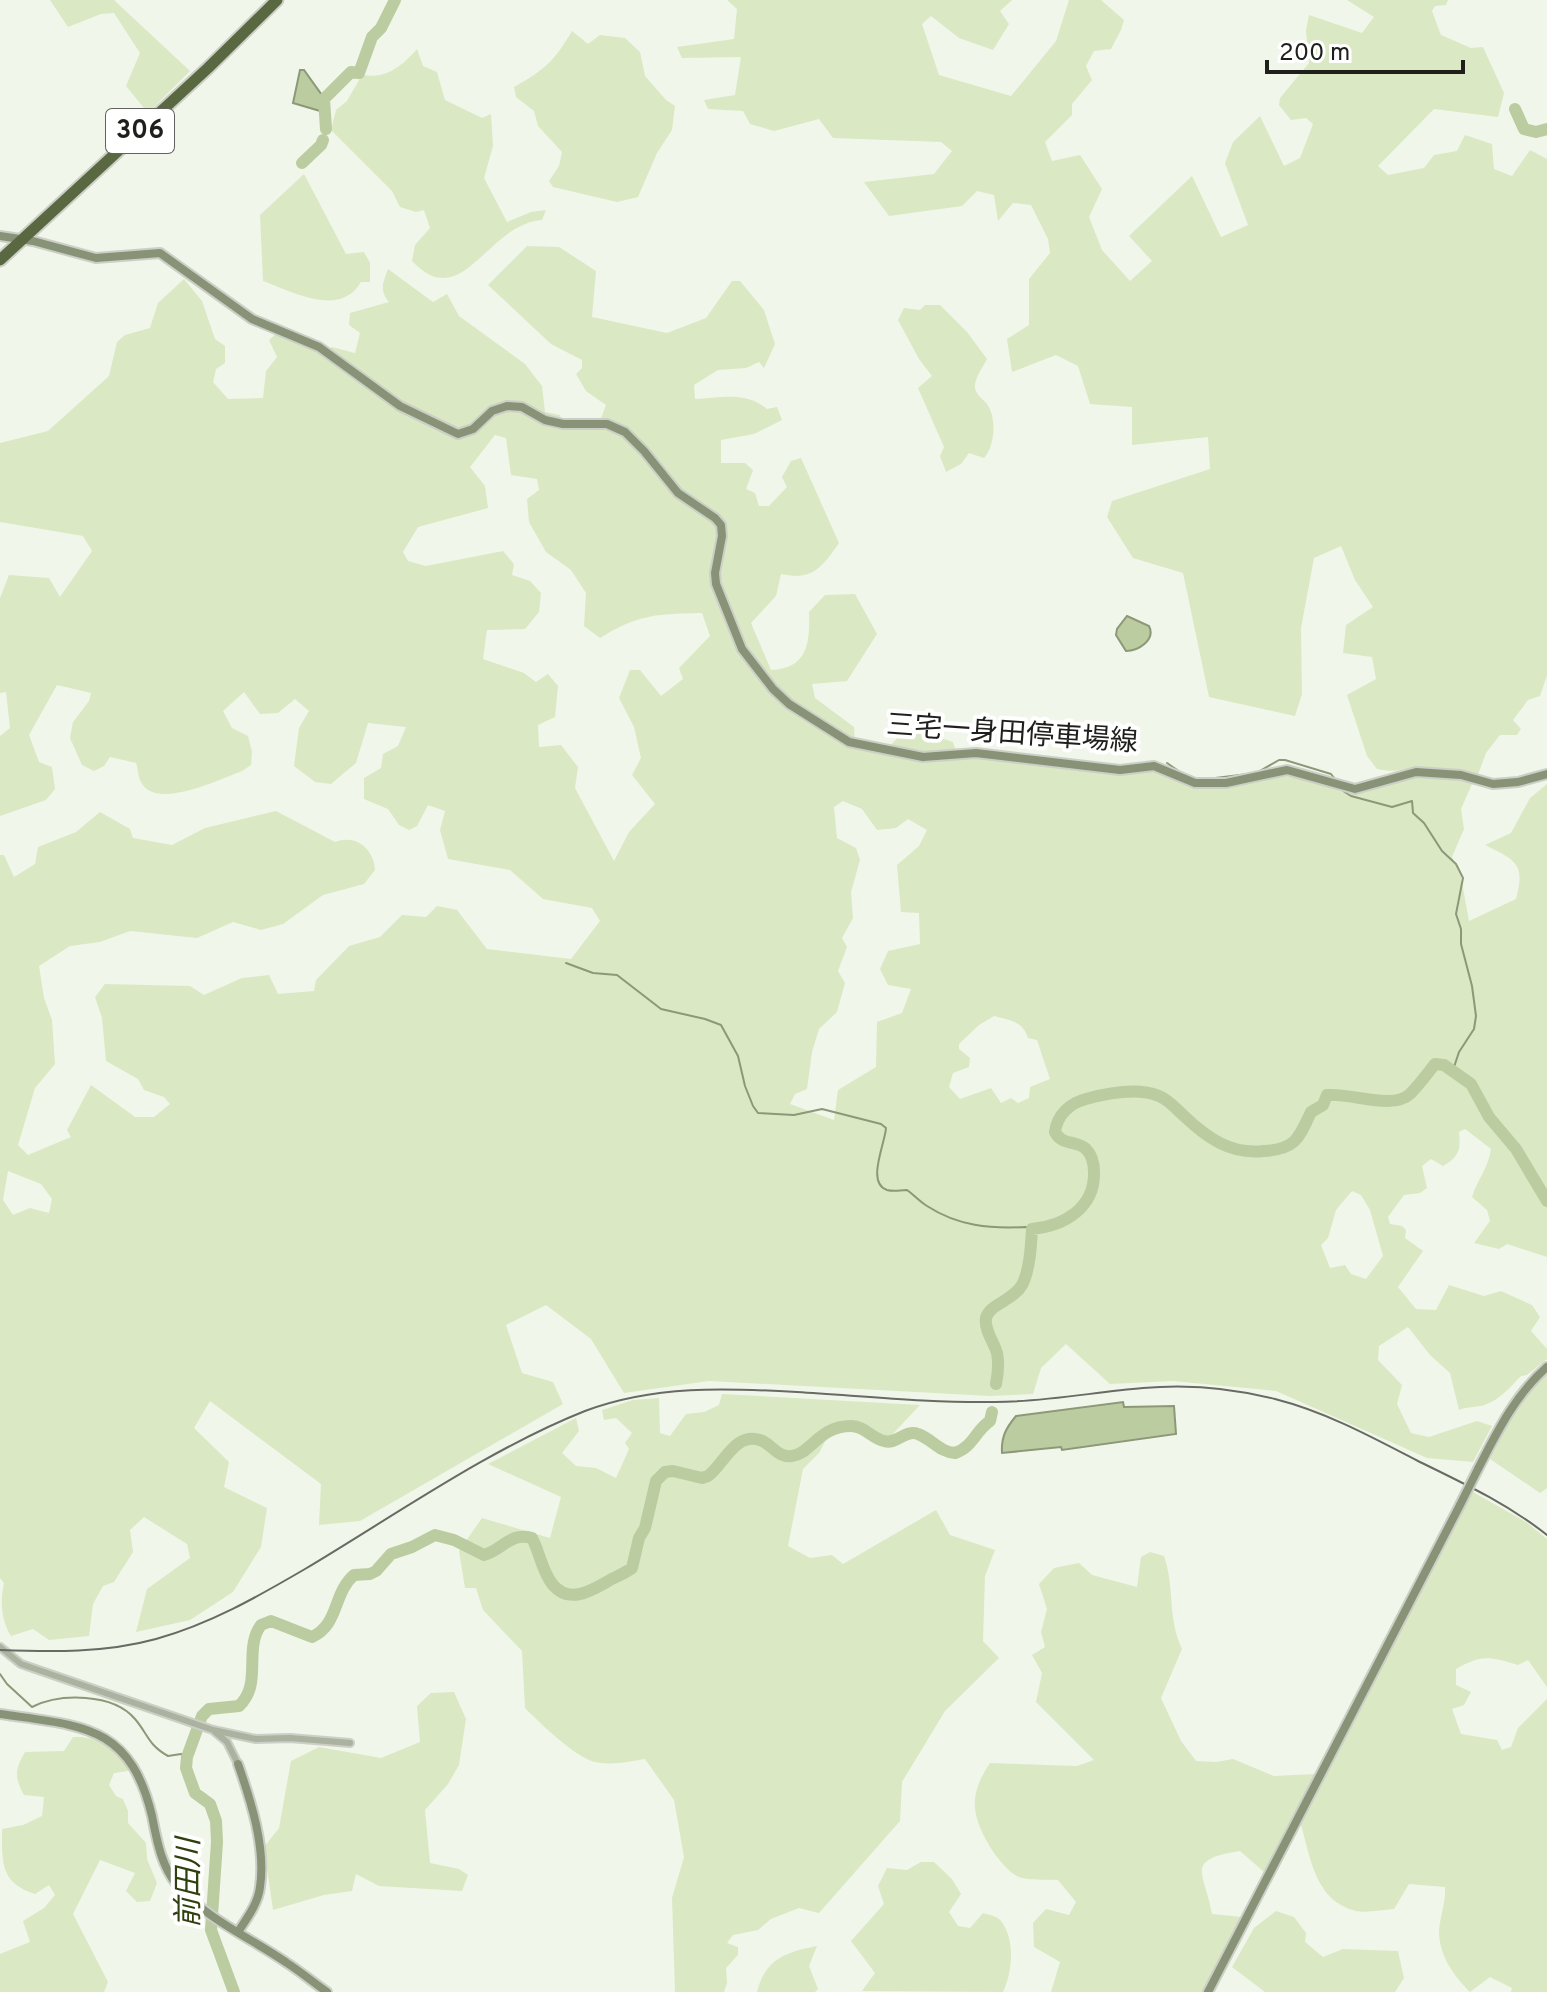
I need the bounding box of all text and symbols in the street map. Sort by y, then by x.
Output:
scale bar [1267,24,1463,74]
text: 200 m [1279,39,1350,69]
road number: 306 [106,109,174,153]
street label: 三宅一身田停車場線 [885,708,1139,762]
water label: 前田川 [172,1835,209,1928]

